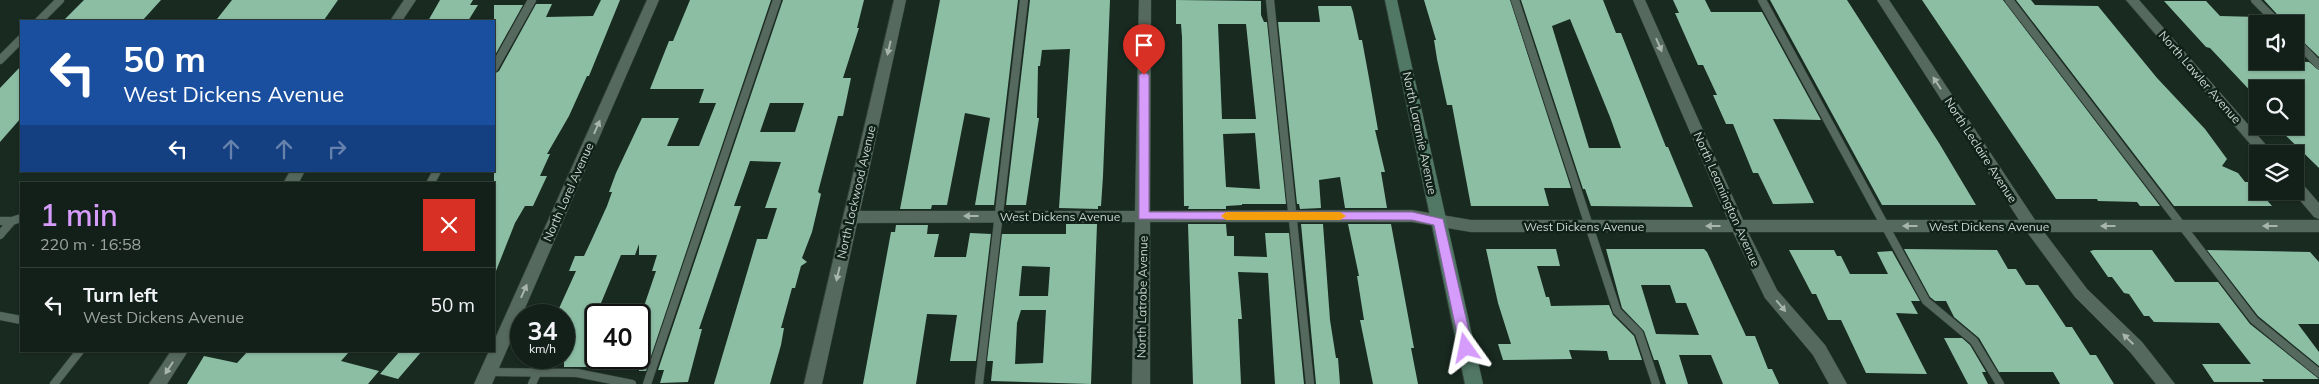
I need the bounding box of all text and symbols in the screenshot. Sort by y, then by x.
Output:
map controls [2249,15,2304,200]
button: sound [2249,15,2304,70]
pin [1123,24,1165,75]
street label: North Lawler Avenue [2156,28,2244,126]
icon: arrive [1130,31,1158,59]
text: 50 m [123,37,206,81]
one-way arrow [1655,38,1663,52]
icon: left [40,40,105,105]
one-way arrow [885,40,893,55]
street label: North Laramie Avenue [1400,70,1440,196]
one-way arrow [1933,76,1942,89]
text: West Dickens Avenue [123,80,344,108]
button: search [2249,80,2304,135]
street label: North Leclaire Avenue [1941,95,2021,205]
one-way arrow [593,120,601,134]
street label: North Lockwood Avenue [833,124,879,260]
street label: North Leamington Avenue [1691,129,1763,269]
icon: left [164,135,192,163]
icon: ahead [217,135,245,163]
icon: ahead [270,135,298,163]
icon: right [323,135,351,163]
street label: North Lorel Avenue [539,140,597,244]
button: layers [2249,145,2304,200]
text: 1 min [40,196,118,234]
button: close [423,199,475,251]
street label: West Dickens Avenue [1000,209,1120,224]
one-way arrow [963,212,979,220]
street label: West Dickens Avenue [1524,219,1644,234]
street label: West Dickens Avenue [1929,219,2049,234]
one-way arrow [1705,222,1721,230]
one-way arrow [1902,222,1918,230]
one-way arrow [2100,222,2116,230]
one-way arrow [2262,222,2278,230]
text: 220 m · 16:58 [40,234,141,254]
street label: North Latrobe Avenue [1133,236,1151,358]
one-way arrow [834,267,842,282]
text: Turn left [83,283,158,307]
one-way arrow [520,284,528,298]
icon: left [40,291,68,319]
text: 50 m [431,293,475,317]
one-way arrow [1776,299,1787,312]
speed limit sign: 40 [585,304,650,369]
text: West Dickens Avenue [83,307,244,327]
text: 34 [527,315,558,346]
position arrow [1439,321,1491,373]
one-way arrow [2123,333,2135,345]
text: km/h [529,341,556,356]
one-way arrow [164,361,174,374]

